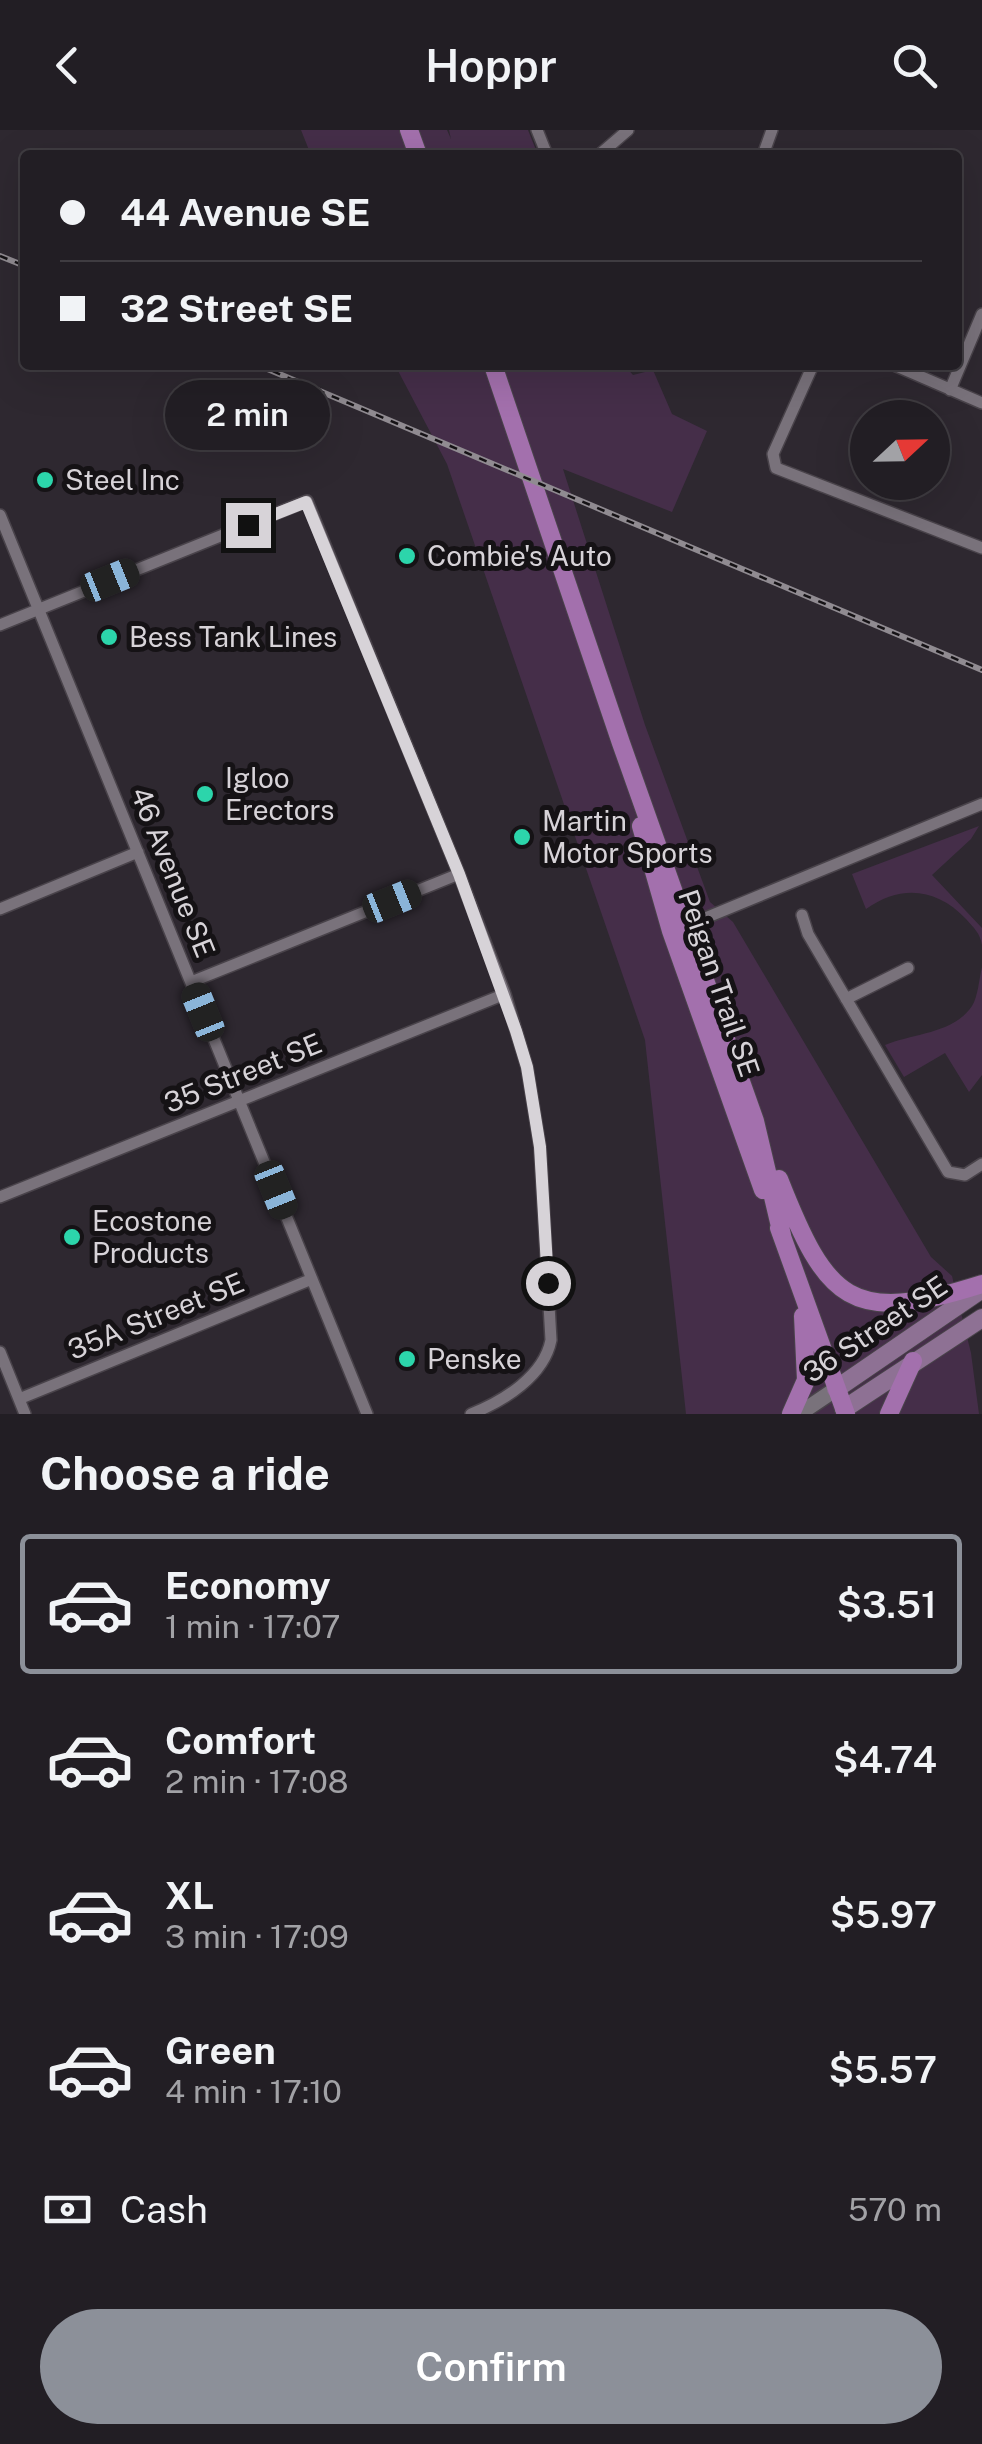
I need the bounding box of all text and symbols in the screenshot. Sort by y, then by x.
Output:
icon: back [40,38,95,93]
icon: search [887,38,942,93]
text: Hoppr [425,39,557,92]
text: 44 Avenue SE [120,190,370,235]
text: 32 Street SE [120,286,353,331]
callout: 2 min [166,380,330,450]
text: 2 min [206,396,289,433]
north arrow [850,400,950,500]
map controls [850,400,950,500]
place label: Steel Inc [65,463,180,496]
marker: Steel Inc [34,469,56,491]
route end [226,503,271,548]
place label: Combie's Auto [427,539,612,572]
marker: Combie's Auto [396,545,418,567]
car [77,555,143,605]
place label: Bess Tank Lines [129,620,337,653]
marker: Bess Tank Lines [98,626,120,648]
place label: Igloo Erectors [225,761,335,826]
street label: 46 Avenue SE [124,782,223,962]
marker: Igloo Erectors [194,783,216,805]
place label: Martin Motor Sports [542,804,713,869]
marker: Martin Motor Sports [511,826,533,848]
car [359,876,425,926]
street label: Peigan Trail SE [672,885,767,1081]
car [178,979,228,1045]
street label: 35 Street SE [159,1026,326,1119]
car [251,1157,301,1223]
place label: Ecostone Products [92,1204,212,1269]
marker: Ecostone Products [61,1226,83,1248]
route start [526,1261,571,1306]
street label: 35A Street SE [63,1265,249,1366]
street label: 36 Street SE [797,1268,953,1389]
place label: Penske [427,1342,522,1375]
marker: Penske [396,1348,418,1370]
text: Choose a ride [40,1447,330,1500]
icon: car [45,1559,135,1649]
text: Economy [165,1563,331,1608]
text: $3.51 [836,1582,937,1627]
text: 1 min · 17:07 [165,1608,340,1645]
icon: car [45,1714,135,1804]
text: Comfort [165,1718,316,1763]
text: $4.74 [833,1737,937,1782]
text: 2 min · 17:08 [165,1763,348,1800]
icon: car [45,1869,135,1959]
text: XL [165,1873,214,1918]
text: $5.97 [830,1892,937,1937]
text: 3 min · 17:09 [165,1918,349,1955]
icon: car [45,2024,135,2114]
text: Green [165,2028,276,2073]
text: $5.57 [829,2047,937,2092]
text: 4 min · 17:10 [165,2073,342,2110]
icon: cash [40,2182,95,2237]
text: Cash [120,2187,208,2232]
text: 570 m [848,2191,942,2228]
button: Confirm [40,2309,942,2424]

